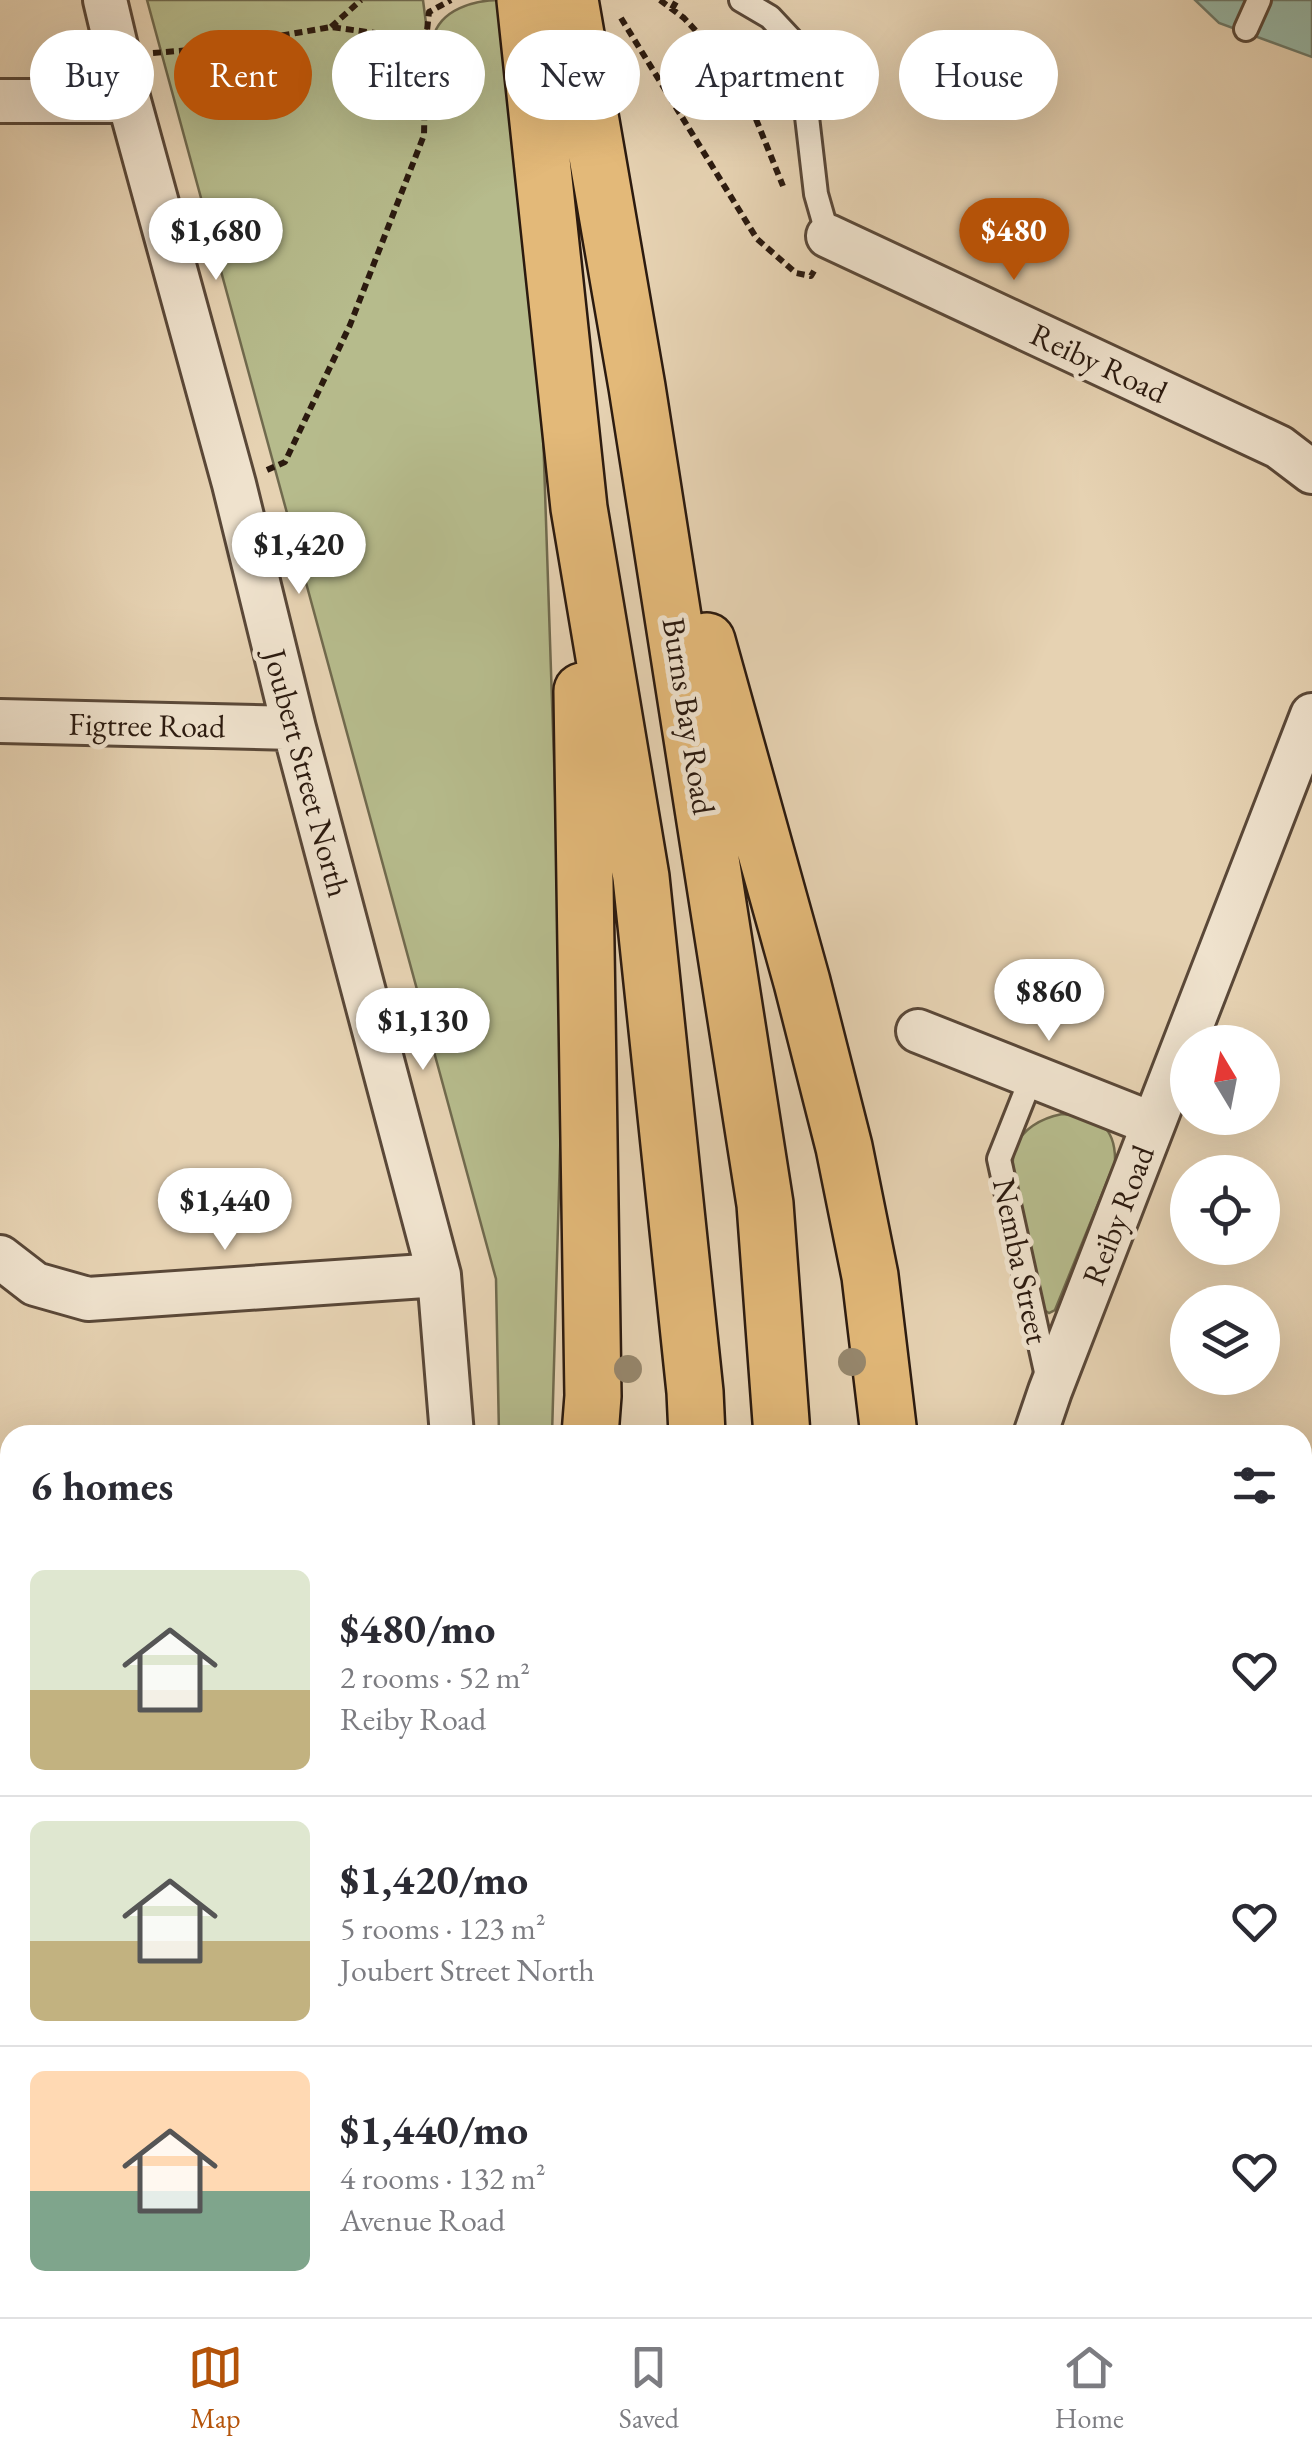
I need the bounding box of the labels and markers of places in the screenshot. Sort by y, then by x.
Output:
pin: $1,680 [135,198,297,283]
pin: $480 [955,198,1073,283]
pin: $1,420 [218,512,380,597]
pin: $860 [990,959,1108,1044]
pin: $1,130 [342,988,504,1073]
pin: $1,440 [144,1168,306,1253]

